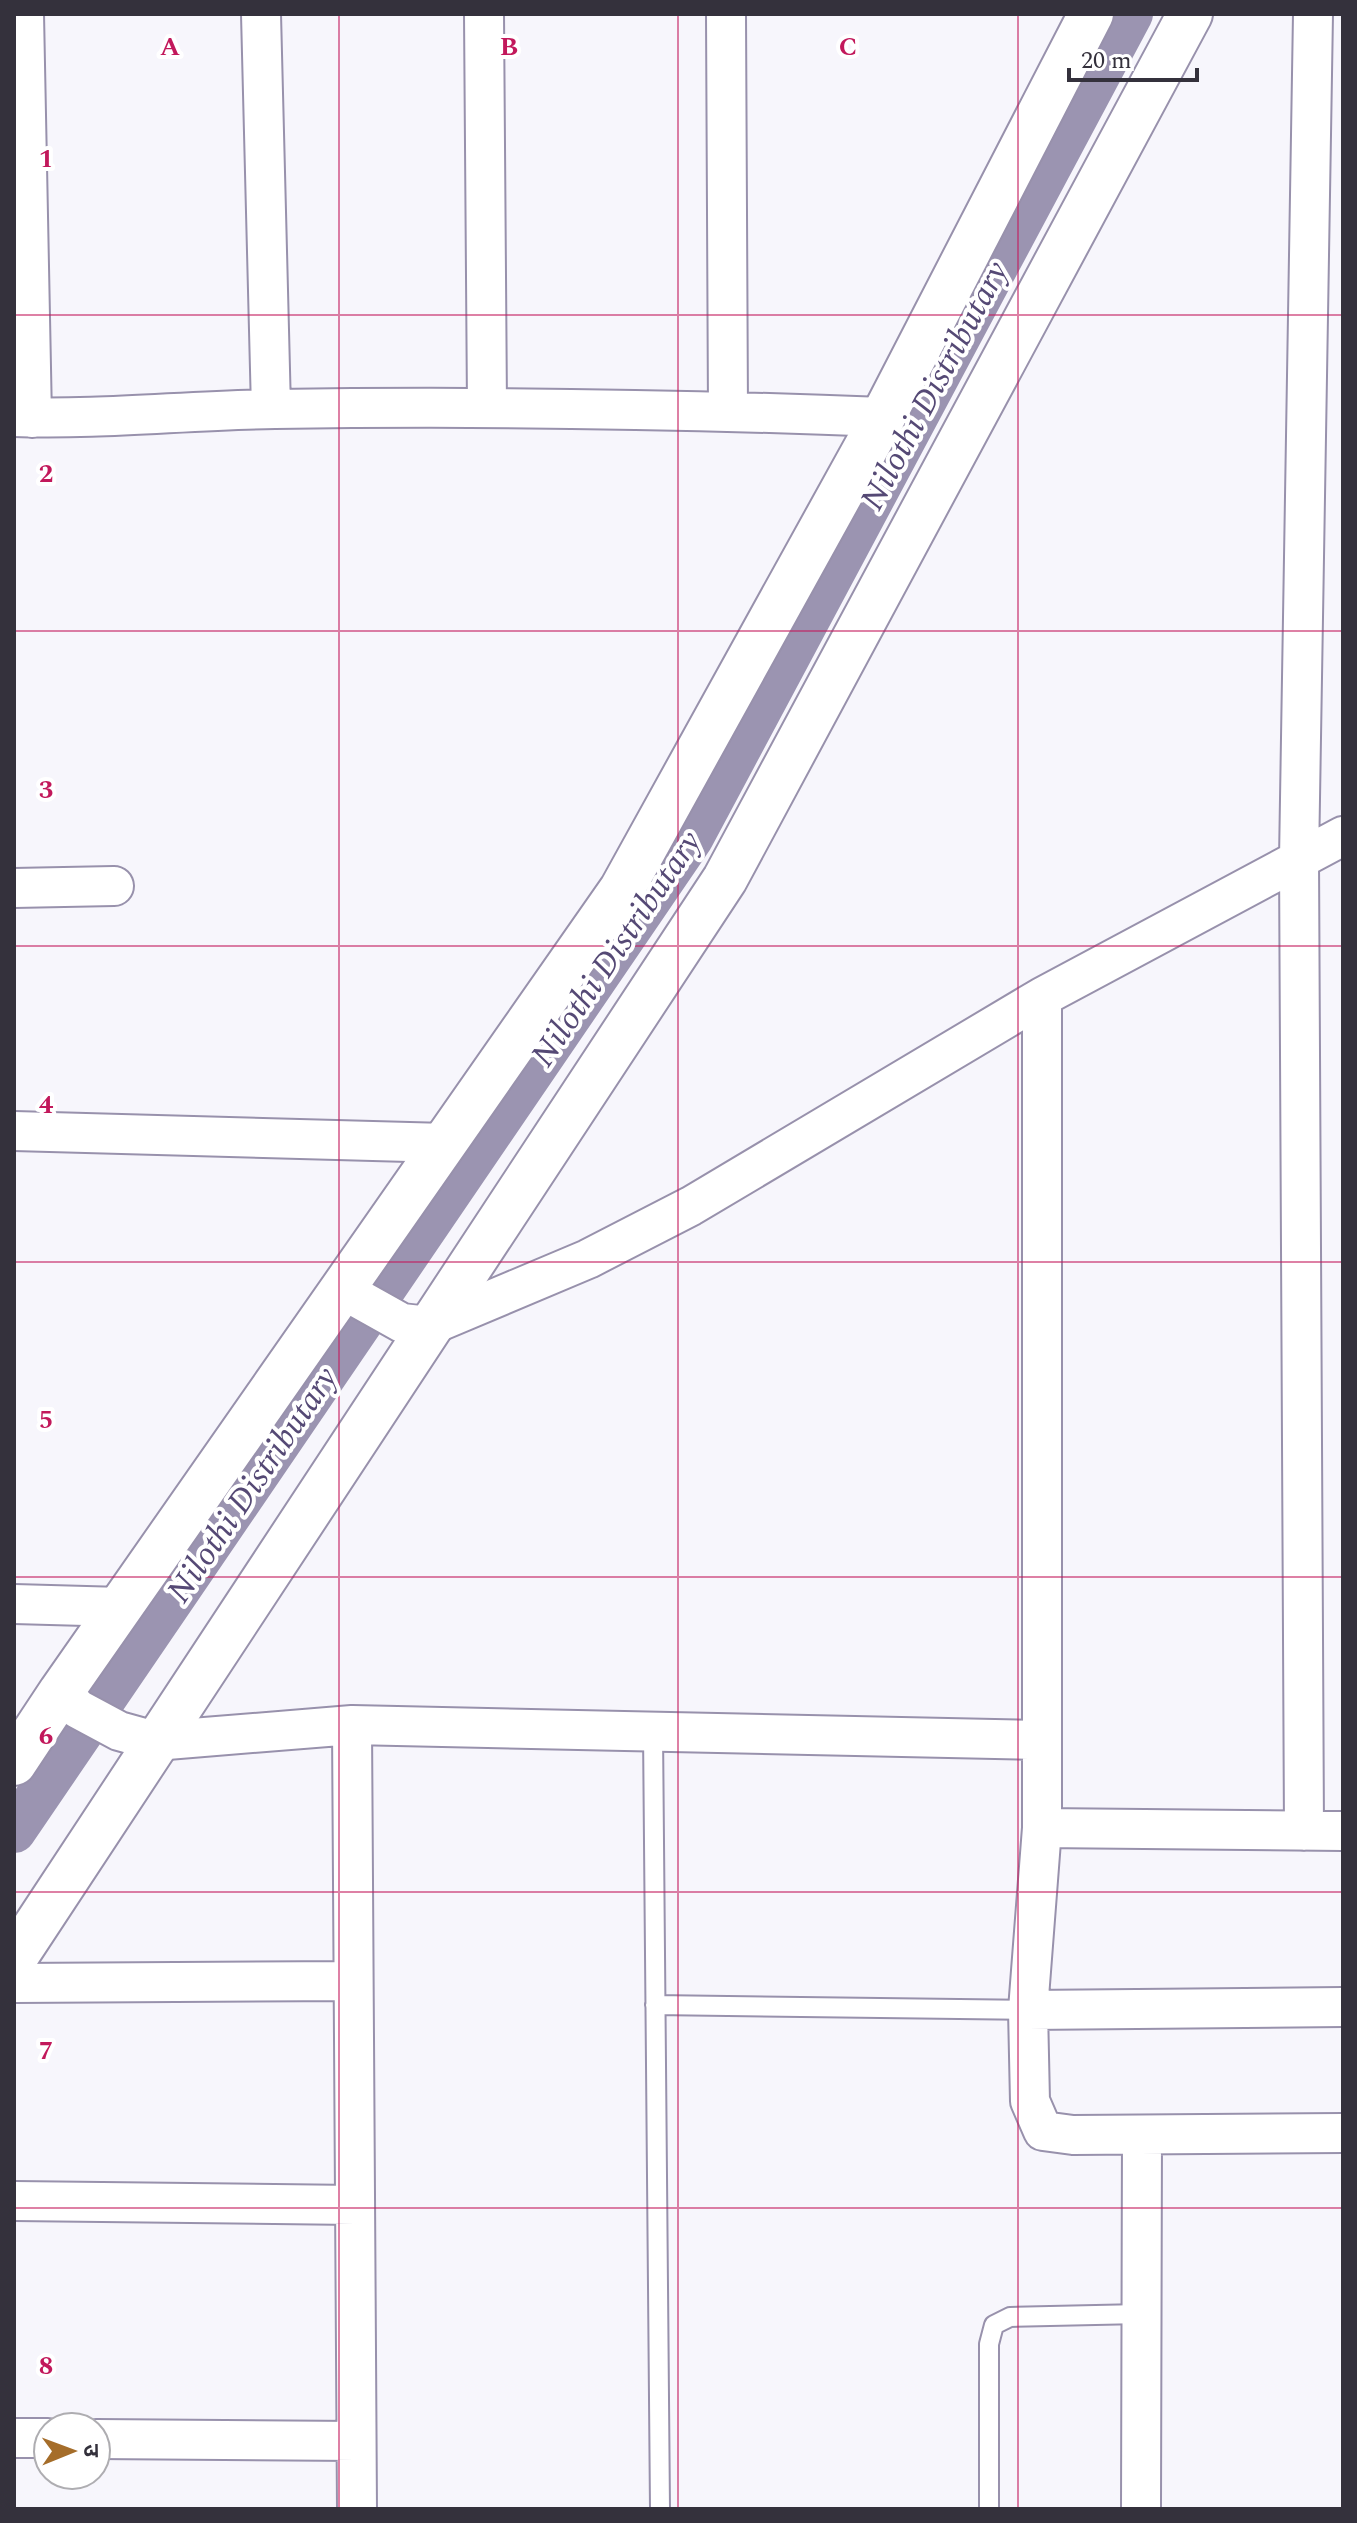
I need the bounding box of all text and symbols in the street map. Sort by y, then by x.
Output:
text: A [160,27,180,67]
text: B [500,27,518,67]
text: C [839,27,857,67]
scale bar [1069,32,1197,82]
text: 20 m [1081,43,1132,79]
text: 1 [39,139,53,179]
water label: Nilothi Distributary [847,252,1022,520]
text: 2 [39,454,53,494]
text: 3 [39,770,53,810]
water label: Nilothi Distributary [518,820,715,1078]
text: 4 [39,1085,54,1125]
water label: Nilothi Distributary [154,1356,351,1614]
text: 5 [39,1400,53,1440]
text: 6 [39,1716,53,1756]
text: 7 [39,2031,53,2071]
text: 8 [39,2346,53,2386]
north arrow [32,2411,112,2491]
text: उ [74,2444,107,2459]

